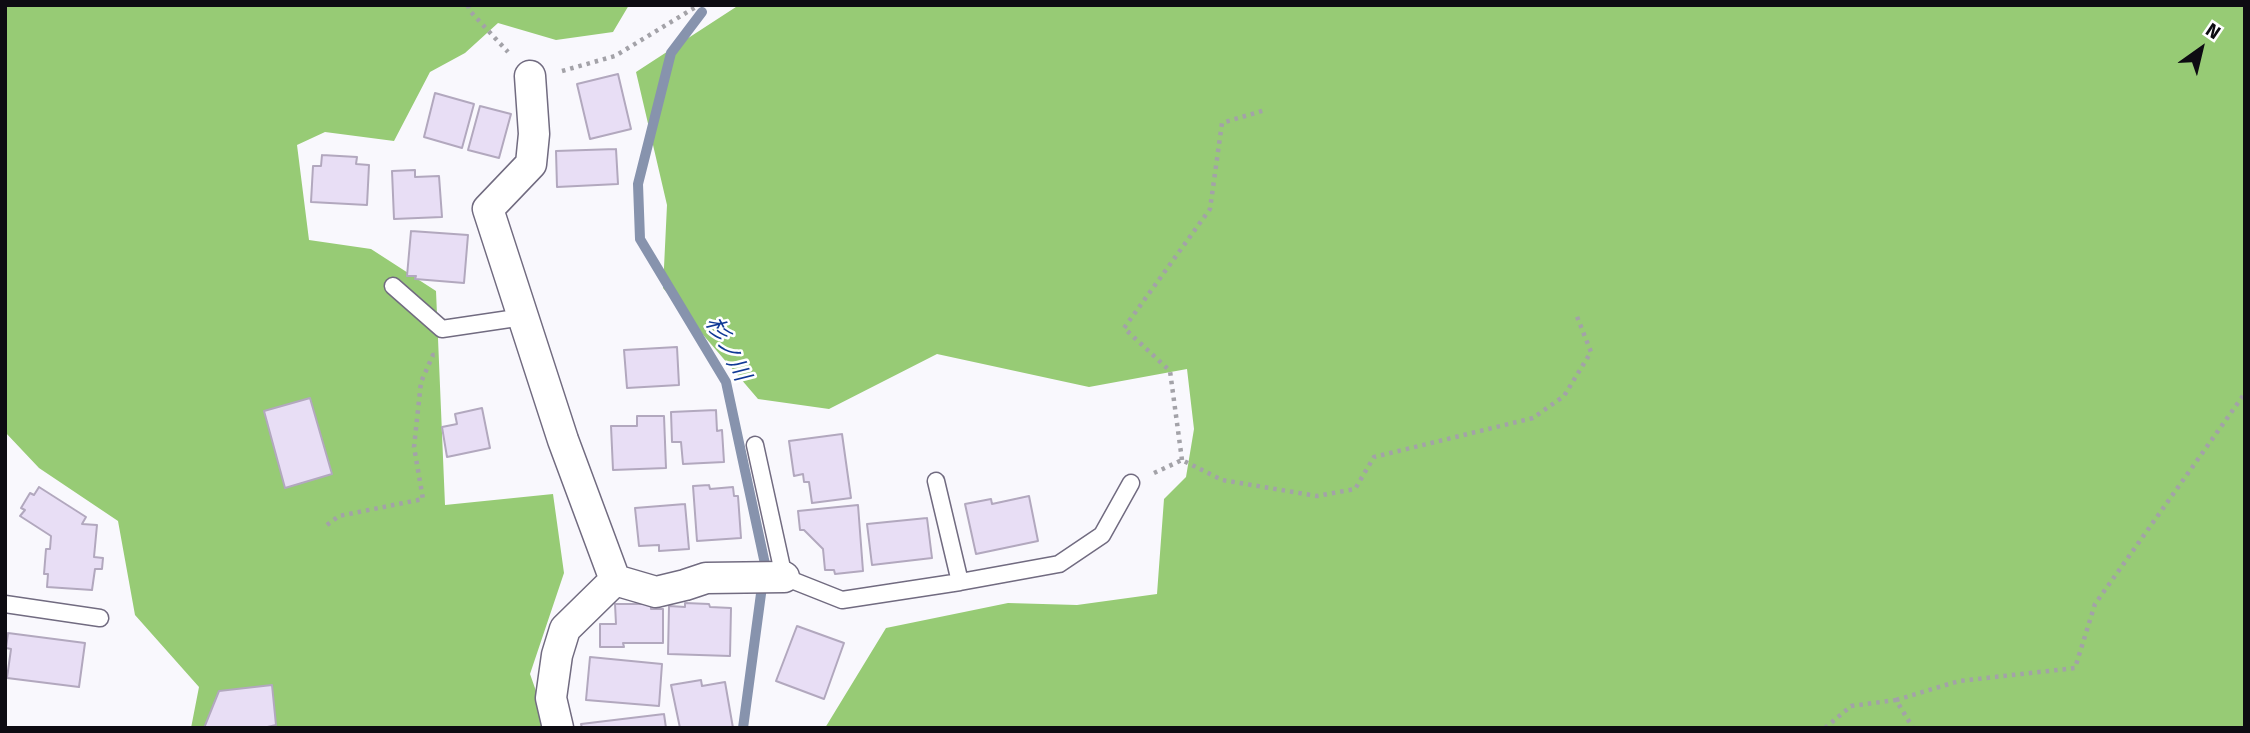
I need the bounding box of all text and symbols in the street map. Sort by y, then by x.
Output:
north arrow [2166,14,2236,84]
text: N [2201,18,2225,44]
water label: 杉ノ川 [699,312,755,386]

